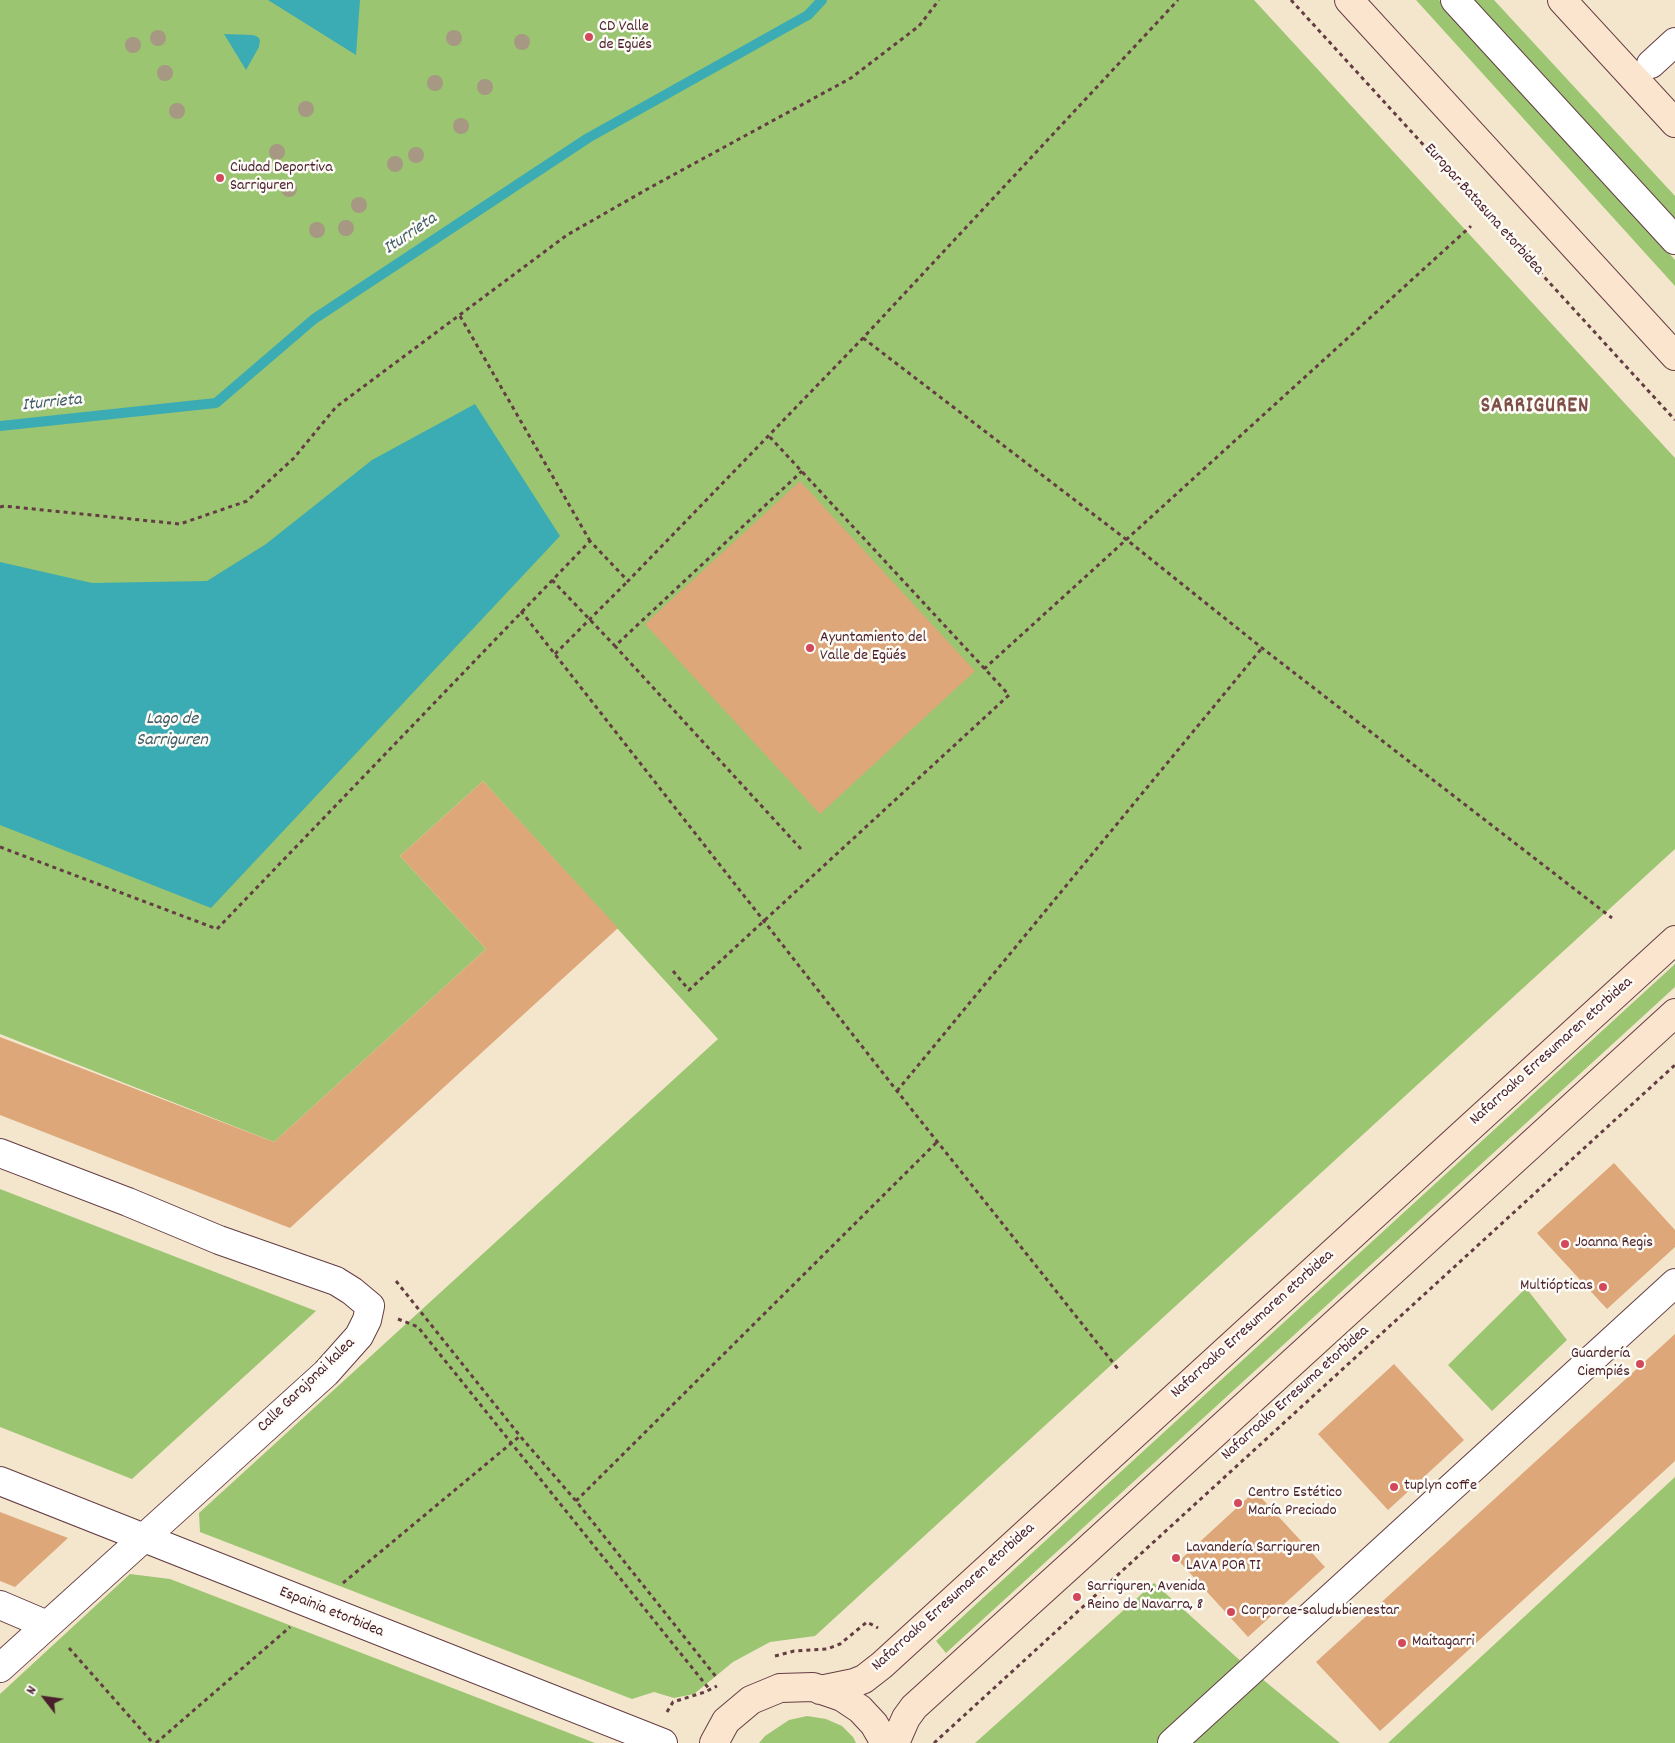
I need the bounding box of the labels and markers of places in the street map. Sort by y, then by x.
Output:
place label: CD Valle de Egüés [599,18,652,56]
marker: CD Valle de Egüés [583,31,595,43]
place label: Ciudad Deportiva Sarriguren [230,159,333,197]
marker: Ciudad Deportiva Sarriguren [214,172,226,184]
place label: Ayuntamiento del Valle de Egüés [820,629,926,667]
marker: Ayuntamiento del Valle de Egüés [804,642,816,654]
place label: Joanna Regis [1575,1234,1653,1254]
marker: Joanna Regis [1559,1238,1571,1250]
place label: Multiópticas [1520,1277,1593,1297]
marker: Multiópticas [1597,1281,1609,1293]
place label: Guardería Ciempiés [1571,1345,1630,1383]
marker: Guardería Ciempiés [1634,1358,1646,1370]
place label: tuplyn coffe [1404,1477,1477,1497]
marker: tuplyn coffe [1388,1481,1400,1493]
place label: Centro Estético María Preciado [1248,1484,1342,1522]
marker: Centro Estético María Preciado [1232,1497,1244,1509]
place label: Lavandería Sarriguren LAVA POR TI [1186,1539,1320,1577]
marker: Lavandería Sarriguren LAVA POR TI [1170,1552,1182,1564]
place label: Sarriguren, Avenida Reino de Navarra, 8 [1087,1578,1205,1616]
marker: Sarriguren, Avenida Reino de Navarra, 8 [1071,1591,1083,1603]
place label: Corporae-salud&bienestar [1241,1602,1399,1622]
marker: Corporae-salud&bienestar [1225,1606,1237,1618]
place label: Maitagarri [1412,1633,1475,1653]
marker: Maitagarri [1396,1637,1408,1649]

